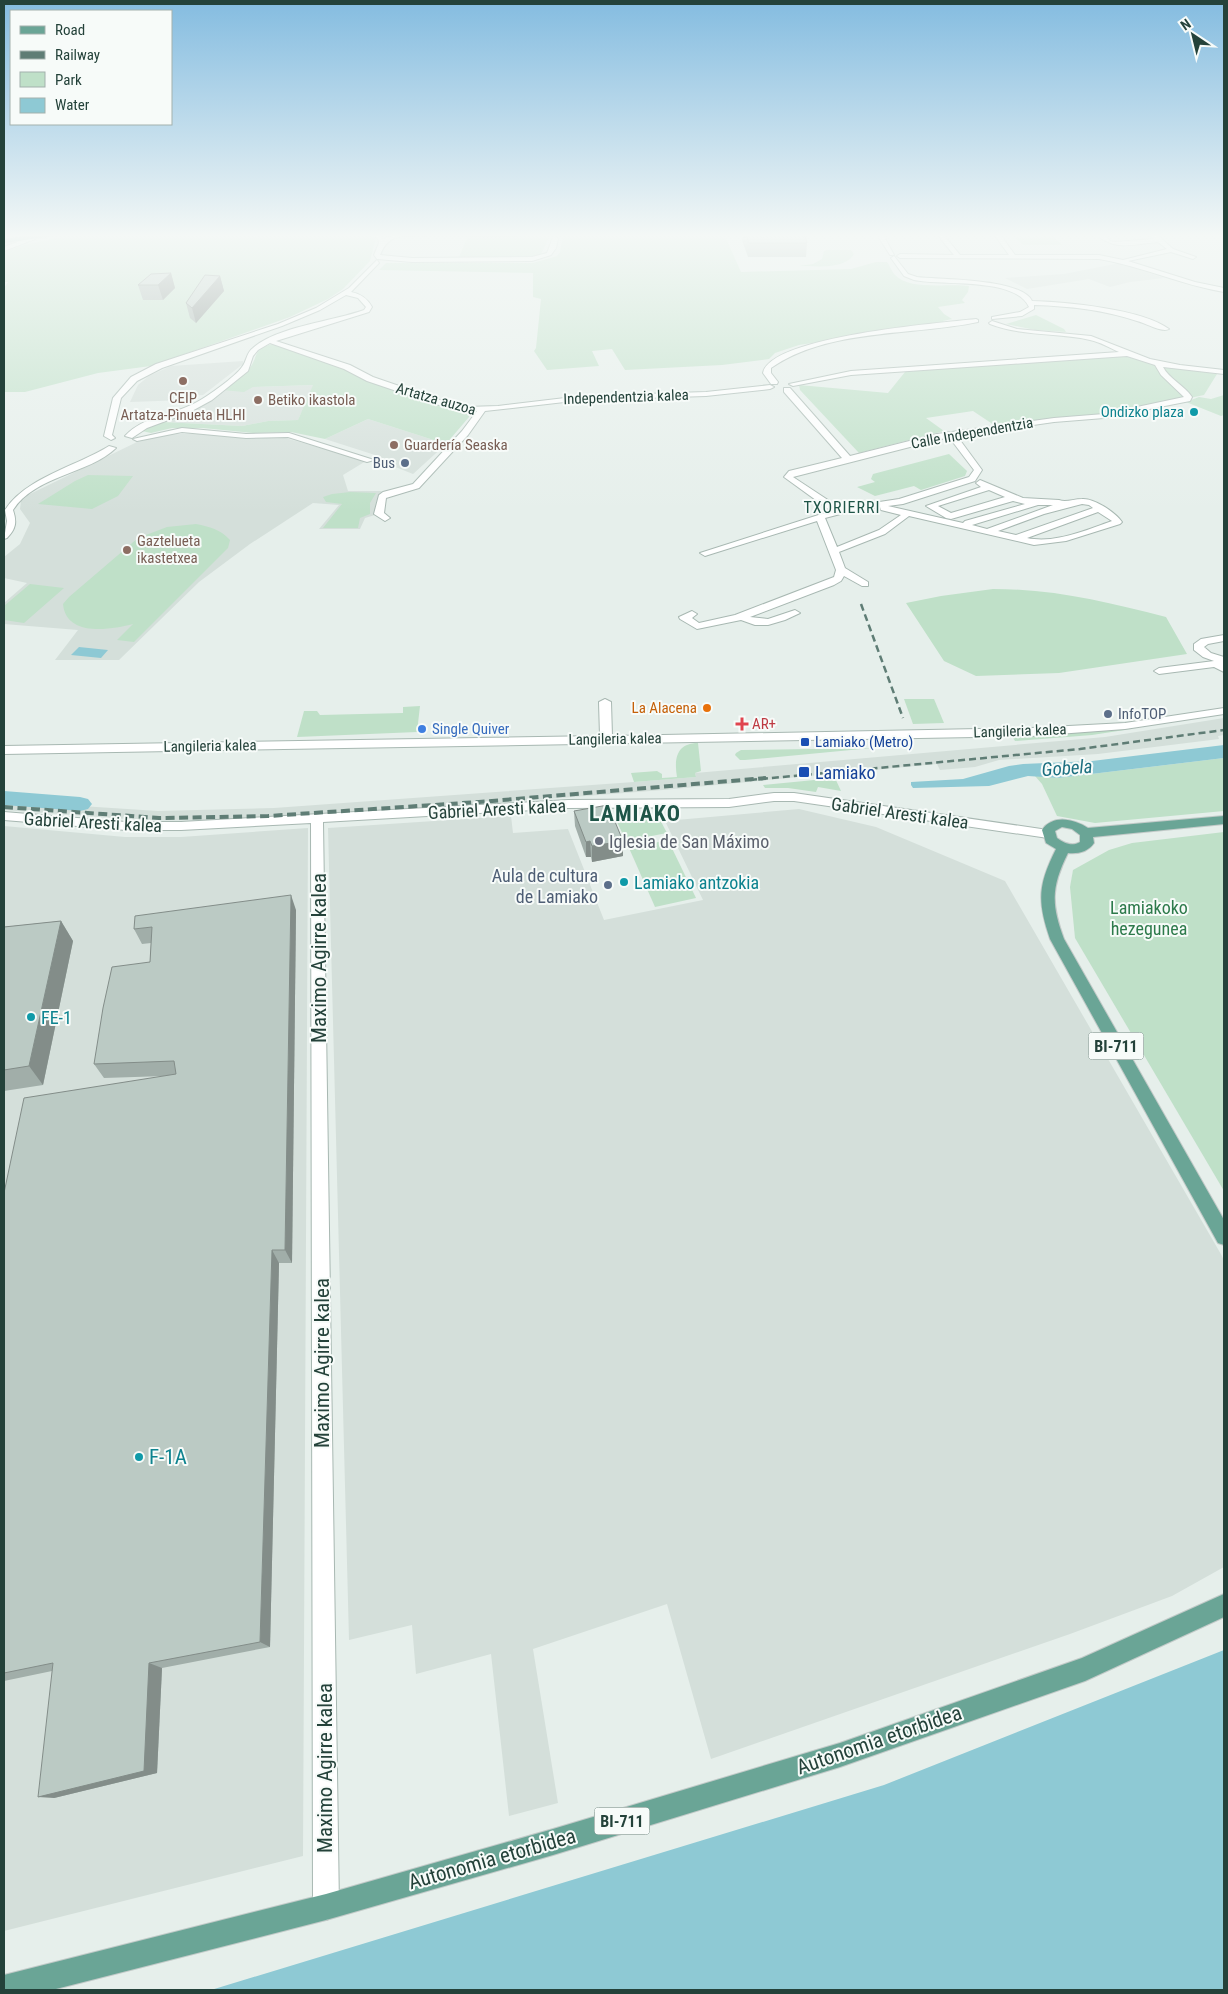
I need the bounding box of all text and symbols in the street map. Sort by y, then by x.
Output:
legend [10,10,172,125]
north arrow [1168,10,1218,60]
text: N [1177,15,1194,33]
text: Road [55,21,85,39]
text: Railway [55,46,100,64]
text: Park [55,71,82,89]
text: Water [55,96,90,114]
marker: CEIP Artatza-Pìnueta HLHI [177,375,189,387]
street label: Artatza auzoa [394,379,478,419]
street label: Independentzia kalea [563,386,689,408]
place label: CEIP Artatza-Pìnueta HLHI [120,389,246,424]
place label: Betiko ikastola [268,391,356,409]
marker: Betiko ikastola [252,394,264,406]
place label: Ondizko plaza [1101,403,1184,421]
marker: Ondizko plaza [1188,406,1200,418]
street label: Calle Independentzia [910,413,1034,453]
place label: Guardería Seaska [404,436,508,454]
marker: Guardería Seaska [388,439,400,451]
place label: Bus [373,454,395,472]
marker: Bus [399,457,411,469]
district label: TXORIERRI [804,498,881,517]
place label: Gaztelueta ikastetxea [137,532,200,567]
marker: Gaztelueta ikastetxea [121,544,133,556]
place label: La Alacena [632,699,697,717]
marker: La Alacena [701,702,713,714]
place label: InfoTOP [1118,705,1166,723]
marker: InfoTOP [1102,708,1114,720]
place label: AR+ [752,715,776,733]
marker: AR+ [736,718,748,730]
place label: Single Quiver [432,720,510,738]
street label: Langileria kalea [973,720,1067,742]
marker: Single Quiver [416,723,428,735]
street label: Langileria kalea [568,729,662,749]
place label: Lamiako (Metro) [815,733,913,751]
street label: Langileria kalea [163,736,257,756]
marker: Lamiako (Metro) [799,736,811,748]
water label: Gobela [1041,755,1093,781]
place label: Lamiako [815,762,876,783]
marker: Lamiako [797,765,811,779]
street label: Gabriel Aresti kalea [830,793,970,833]
street label: Gabriel Aresti kalea [427,795,567,823]
district label: LAMIAKO [589,801,681,826]
street label: Gabriel Aresti kalea [23,808,163,836]
place label: Iglesia de San Máximo [609,831,769,852]
marker: Iglesia de San Máximo [593,835,605,847]
place label: Aula de cultura de Lamiako [492,865,598,907]
place label: Lamiako antzokia [634,872,759,893]
street label: Maximo Agirre kalea [307,873,331,1043]
marker: Lamiako antzokia [618,876,630,888]
marker: Aula de cultura de Lamiako [602,879,614,891]
park label: Lamiakoko hezegunea [1110,897,1188,939]
place label: FE-1 [41,1007,72,1028]
marker: FE-1 [25,1011,37,1023]
road number: BI-711 [1088,1032,1144,1060]
street label: Maximo Agirre kalea [310,1278,334,1448]
place label: F-1A [149,1445,187,1469]
marker: F-1A [133,1451,145,1463]
street label: Maximo Agirre kalea [313,1683,337,1853]
street label: Autonomia etorbidea [793,1700,965,1780]
road number: BI-711 [594,1808,650,1834]
street label: Autonomia etorbidea [405,1824,579,1894]

